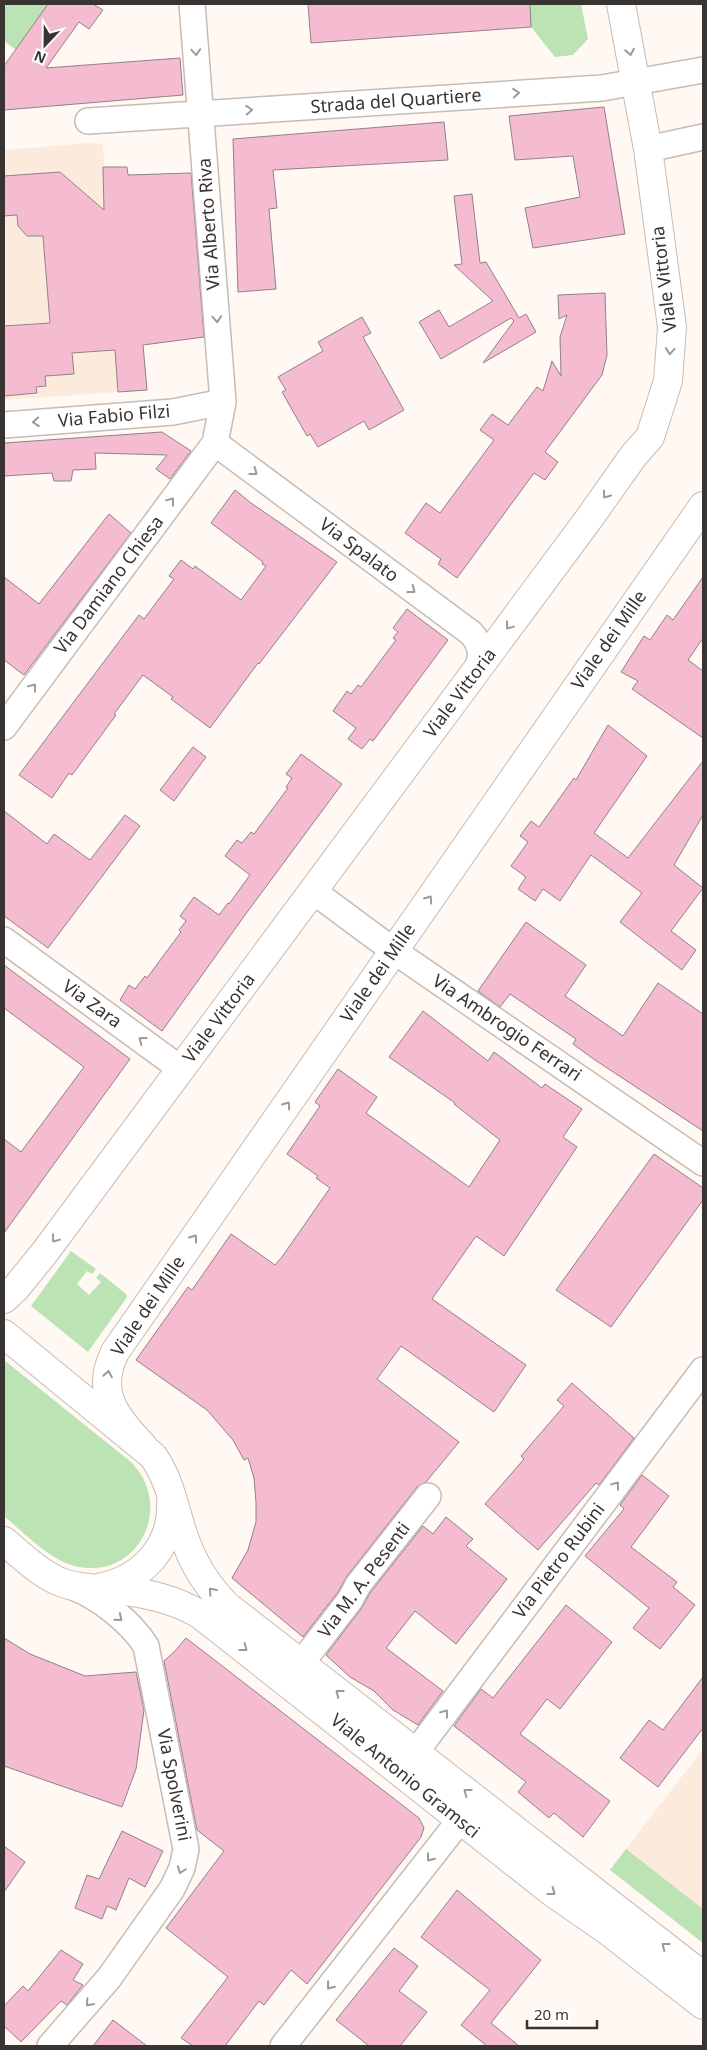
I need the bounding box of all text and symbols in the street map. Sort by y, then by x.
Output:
north arrow [20,20,70,70]
text: N [31,47,49,68]
one-way arrow [624,47,634,56]
one-way arrow [190,49,201,57]
street label: Strada del Quartiere [310,82,482,118]
one-way arrow [513,88,521,99]
one-way arrow [246,105,254,116]
street label: Via Alberto Riva [191,157,225,291]
street label: Viale Vittoria [645,225,681,333]
one-way arrow [211,315,222,323]
one-way arrow [665,347,676,355]
street label: Via Fabio Filzi [57,398,171,432]
one-way arrow [31,416,39,427]
one-way arrow [248,466,258,475]
one-way arrow [602,490,612,499]
one-way arrow [166,498,174,507]
street label: Via Damiano Chiesa [48,510,168,659]
street label: Via Spalato [315,512,404,587]
one-way arrow [406,584,415,592]
street label: Viale dei Mille [565,585,651,694]
one-way arrow [506,620,515,630]
street label: Viale Vittoria [418,643,501,742]
one-way arrow [27,684,36,693]
one-way arrow [423,895,432,905]
street label: Viale dei Mille [334,918,420,1027]
street label: Viale Vittoria [177,968,260,1067]
street label: Via Ambrogio Ferrari [428,968,587,1086]
street label: Via Zara [58,974,127,1033]
one-way arrow [138,1037,148,1046]
one-way arrow [281,1101,290,1110]
one-way arrow [52,1233,61,1243]
one-way arrow [188,1234,197,1244]
street label: Viale dei Mille [105,1251,190,1360]
one-way arrow [102,1370,112,1379]
one-way arrow [610,1481,619,1491]
street label: Via Pietro Rubini [507,1498,610,1623]
street label: Via M. A. Pesenti [312,1517,415,1642]
one-way arrow [209,1588,218,1597]
one-way arrow [114,1612,123,1621]
one-way arrow [238,1643,247,1651]
one-way arrow [335,1690,345,1699]
street label: Viale Antonio Gramsci [326,1708,485,1843]
one-way arrow [439,1709,448,1719]
street label: Via Spolverini [152,1727,198,1843]
one-way arrow [464,1789,473,1798]
one-way arrow [427,1853,436,1862]
one-way arrow [176,1865,187,1874]
one-way arrow [546,1886,556,1895]
one-way arrow [662,1943,671,1951]
one-way arrow [327,1980,335,1989]
one-way arrow [86,1998,95,2007]
scale bar [527,1998,597,2030]
text: 20 m [534,2004,569,2024]

